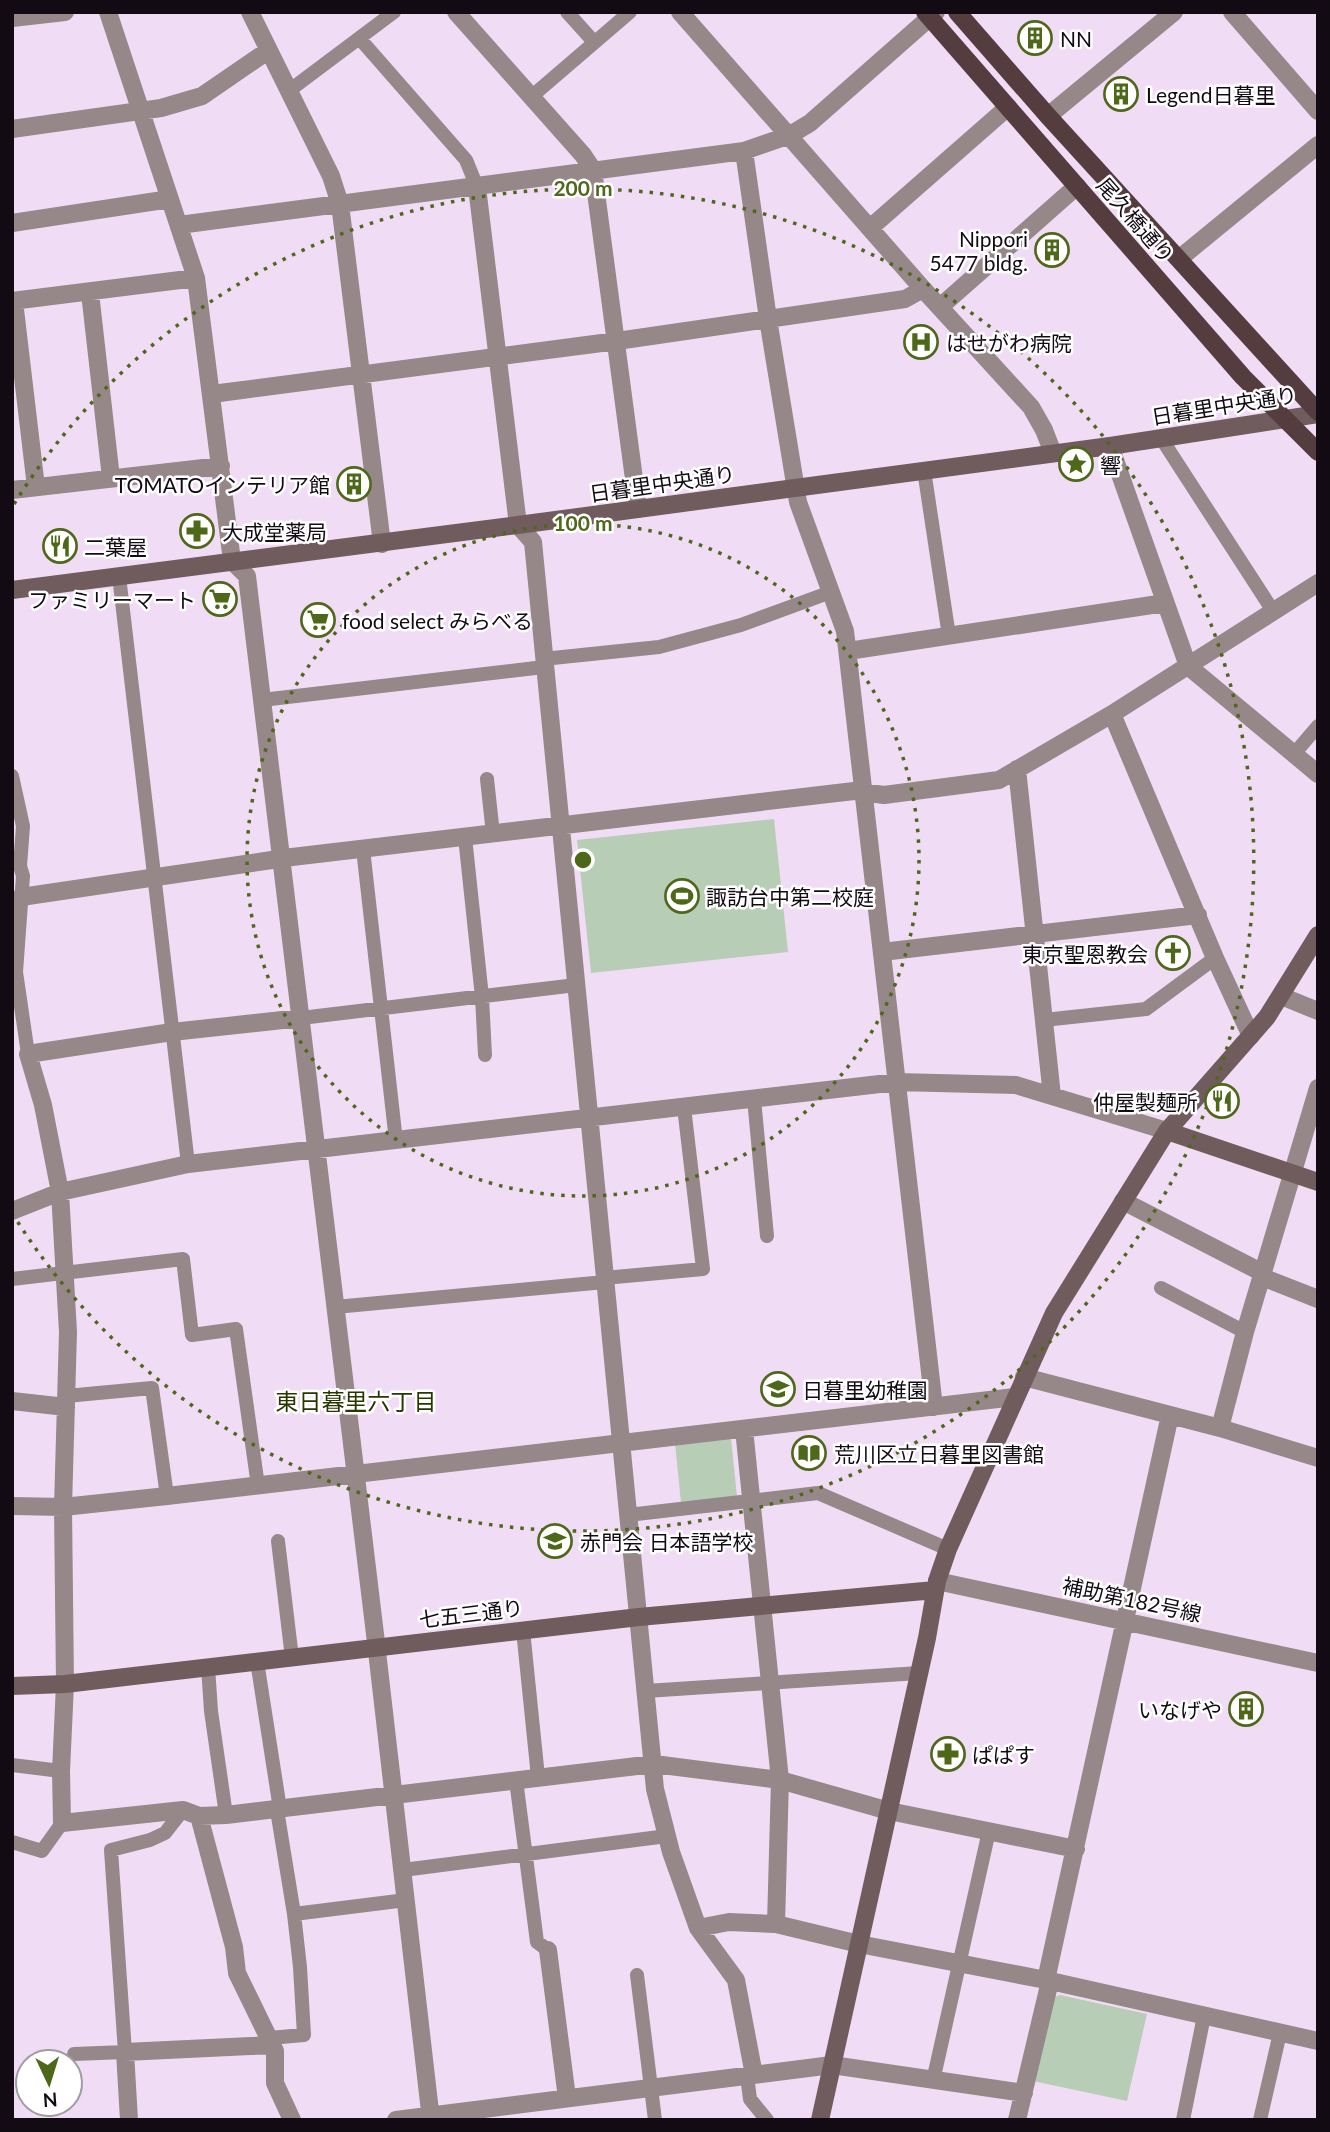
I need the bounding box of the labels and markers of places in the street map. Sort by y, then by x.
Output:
building icon: NN [1016,19,1054,57]
place label: NN [1060,26,1092,51]
building icon: Legend日暮里 [1102,75,1140,113]
place label: Legend日暮里 [1146,82,1275,107]
place label: Nippori 5477 bldg. [930,226,1028,275]
building icon: Nippori 5477 bldg. [1033,231,1071,269]
hospital icon: はせがわ病院 [902,323,940,361]
place label: はせがわ病院 [946,330,1072,355]
place icon: 響 [1057,445,1095,483]
place label: 響 [1100,452,1121,477]
building icon: TOMATOインテリア館 [335,465,373,503]
place label: TOMATOインテリア館 [115,472,330,497]
pharmacy icon: 大成堂薬局 [178,512,216,550]
place label: 大成堂薬局 [222,519,327,544]
restaurant icon: 二葉屋 [41,527,79,565]
place label: 二葉屋 [84,534,147,559]
supermarket icon: ファミリーマート [201,580,239,618]
place label: ファミリーマート [28,587,196,612]
supermarket icon: food select みらべる [299,601,337,639]
place label: food select みらべる [342,608,533,633]
centre of rings [571,848,595,872]
sports icon: 諏訪台中第二校庭 [663,877,701,915]
place label: 諏訪台中第二校庭 [706,884,874,909]
church icon: 東京聖恩教会 [1154,934,1192,972]
place label: 東京聖恩教会 [1022,941,1148,966]
restaurant icon: 仲屋製麺所 [1203,1082,1241,1120]
place label: 仲屋製麺所 [1093,1089,1198,1114]
school or university icon: 日暮里幼稚園 [759,1370,797,1408]
place label: 日暮里幼稚園 [802,1377,928,1402]
library icon: 荒川区立日暮里図書館 [790,1434,828,1472]
place label: 荒川区立日暮里図書館 [834,1441,1044,1466]
school or university icon: 赤門会 日本語学校 [536,1522,574,1560]
place label: 赤門会 日本語学校 [580,1529,753,1554]
building icon: いなげや [1227,1690,1265,1728]
place label: いなげや [1138,1697,1222,1722]
pharmacy icon: ぱぱす [929,1735,967,1773]
place label: ぱぱす [972,1742,1035,1767]

